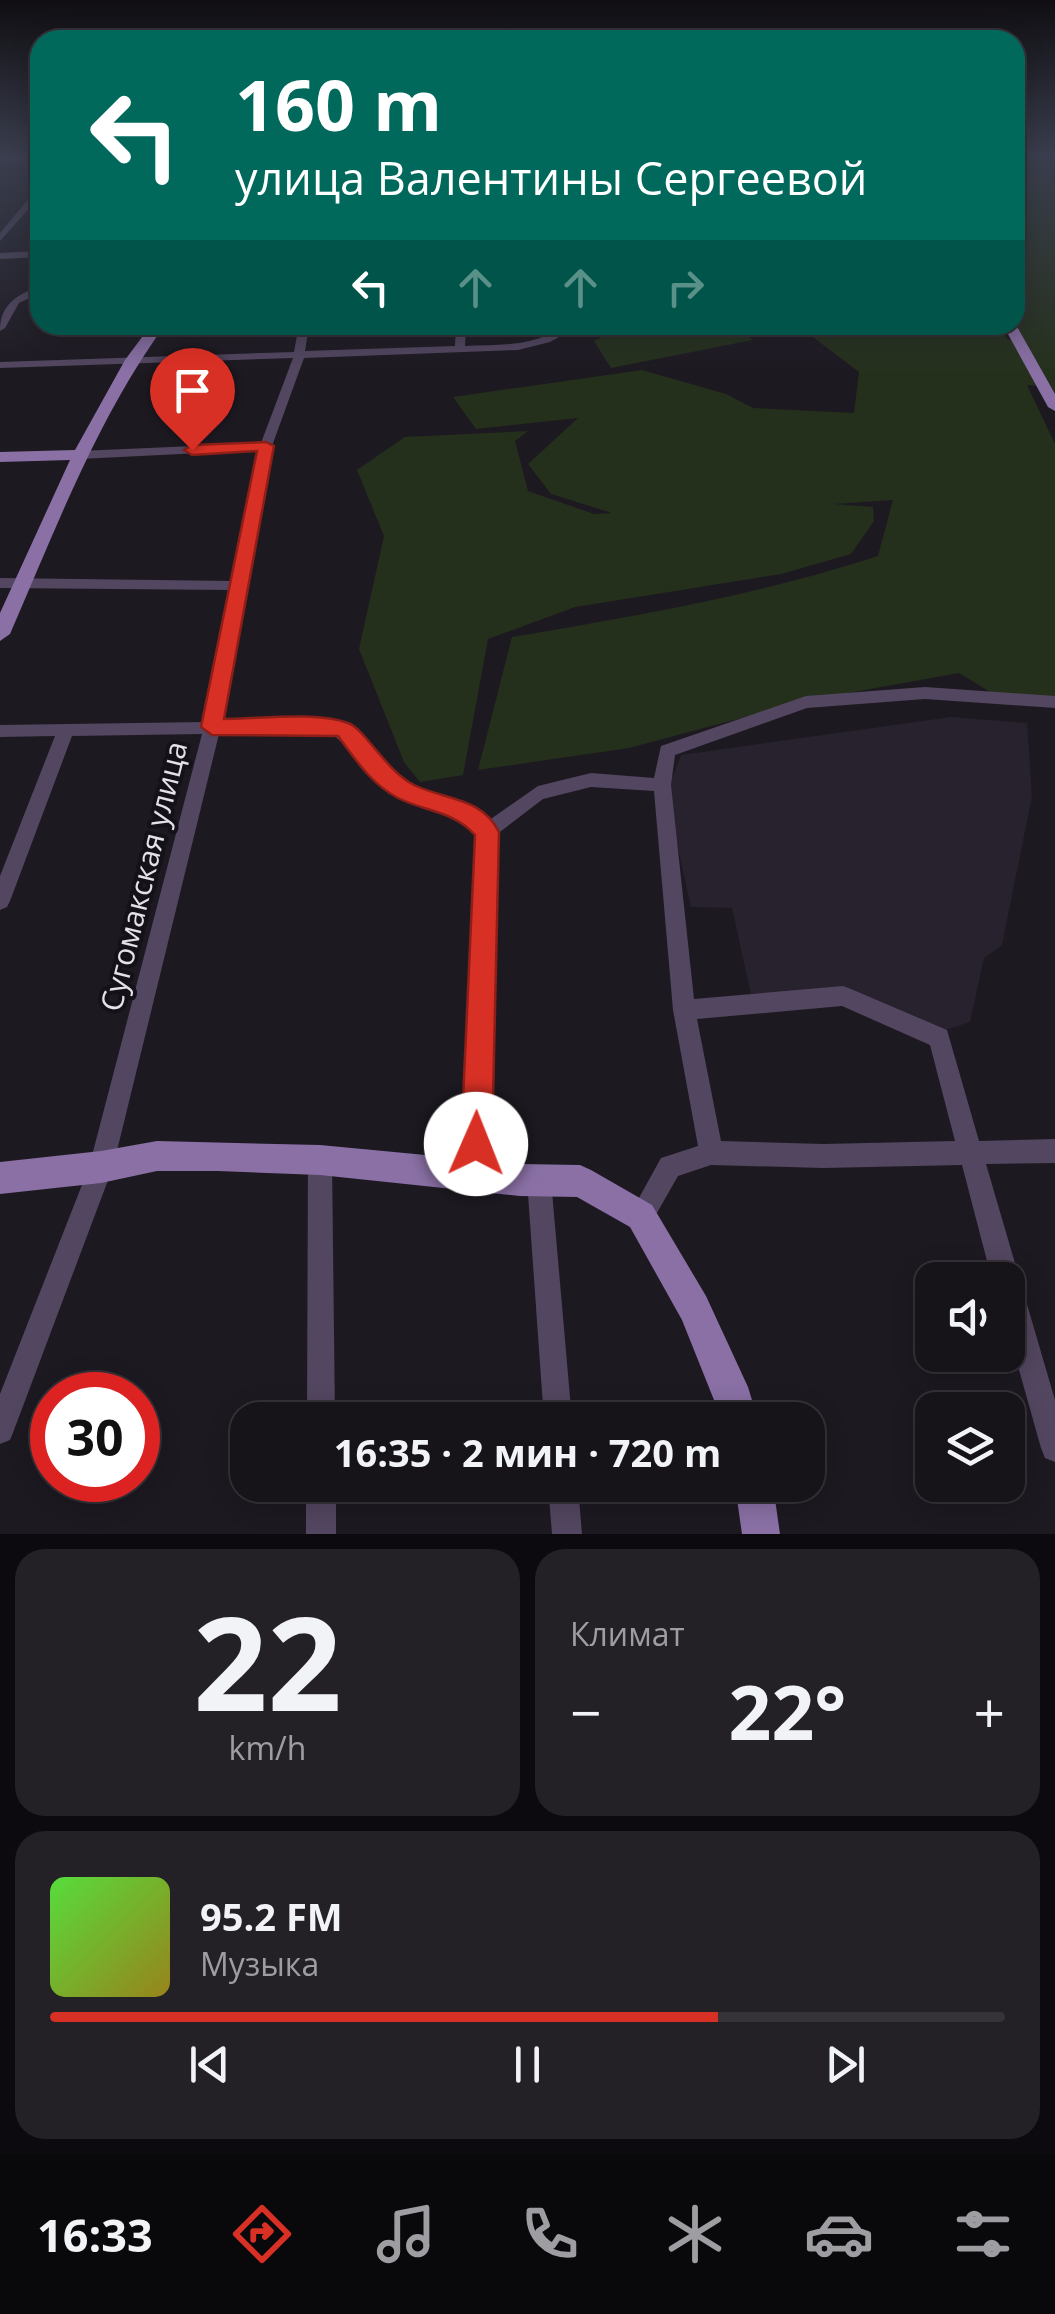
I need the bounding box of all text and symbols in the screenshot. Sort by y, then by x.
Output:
text: 160 m [235,56,442,152]
icon: left [70,70,200,200]
text: улица Валентины Сергеевой [235,147,867,208]
icon: left [343,260,398,315]
icon: ahead [448,260,503,315]
icon: ahead [553,260,608,315]
icon: right [658,260,713,315]
pin [150,348,235,451]
icon: arrive [165,363,220,418]
street label: Сугомакская улица [90,737,196,1015]
position arrow [424,1092,528,1196]
map controls [915,1262,1025,1502]
button: sound [915,1262,1025,1372]
speed limit sign: 30 [30,1372,160,1502]
button: layers [915,1392,1025,1502]
text: 16:35 · 2 мин · 720 m [334,1426,721,1478]
text: 22 [193,1572,342,1749]
text: Климат [570,1612,684,1655]
text: 22° [729,1660,846,1762]
text: − [570,1674,601,1749]
text: + [974,1674,1005,1749]
text: km/h [229,1726,306,1769]
text: 95.2 FM [200,1890,343,1942]
text: Музыка [200,1942,319,1985]
icon: previous [182,2037,237,2092]
icon: pause [500,2037,555,2092]
icon: next [818,2037,873,2092]
icon: directions [227,2199,297,2269]
icon: music [371,2199,441,2269]
icon: phone [515,2199,585,2269]
icon: climate [660,2199,730,2269]
icon: car [804,2199,874,2269]
icon: filters [948,2199,1018,2269]
text: 16:33 [37,2204,153,2265]

